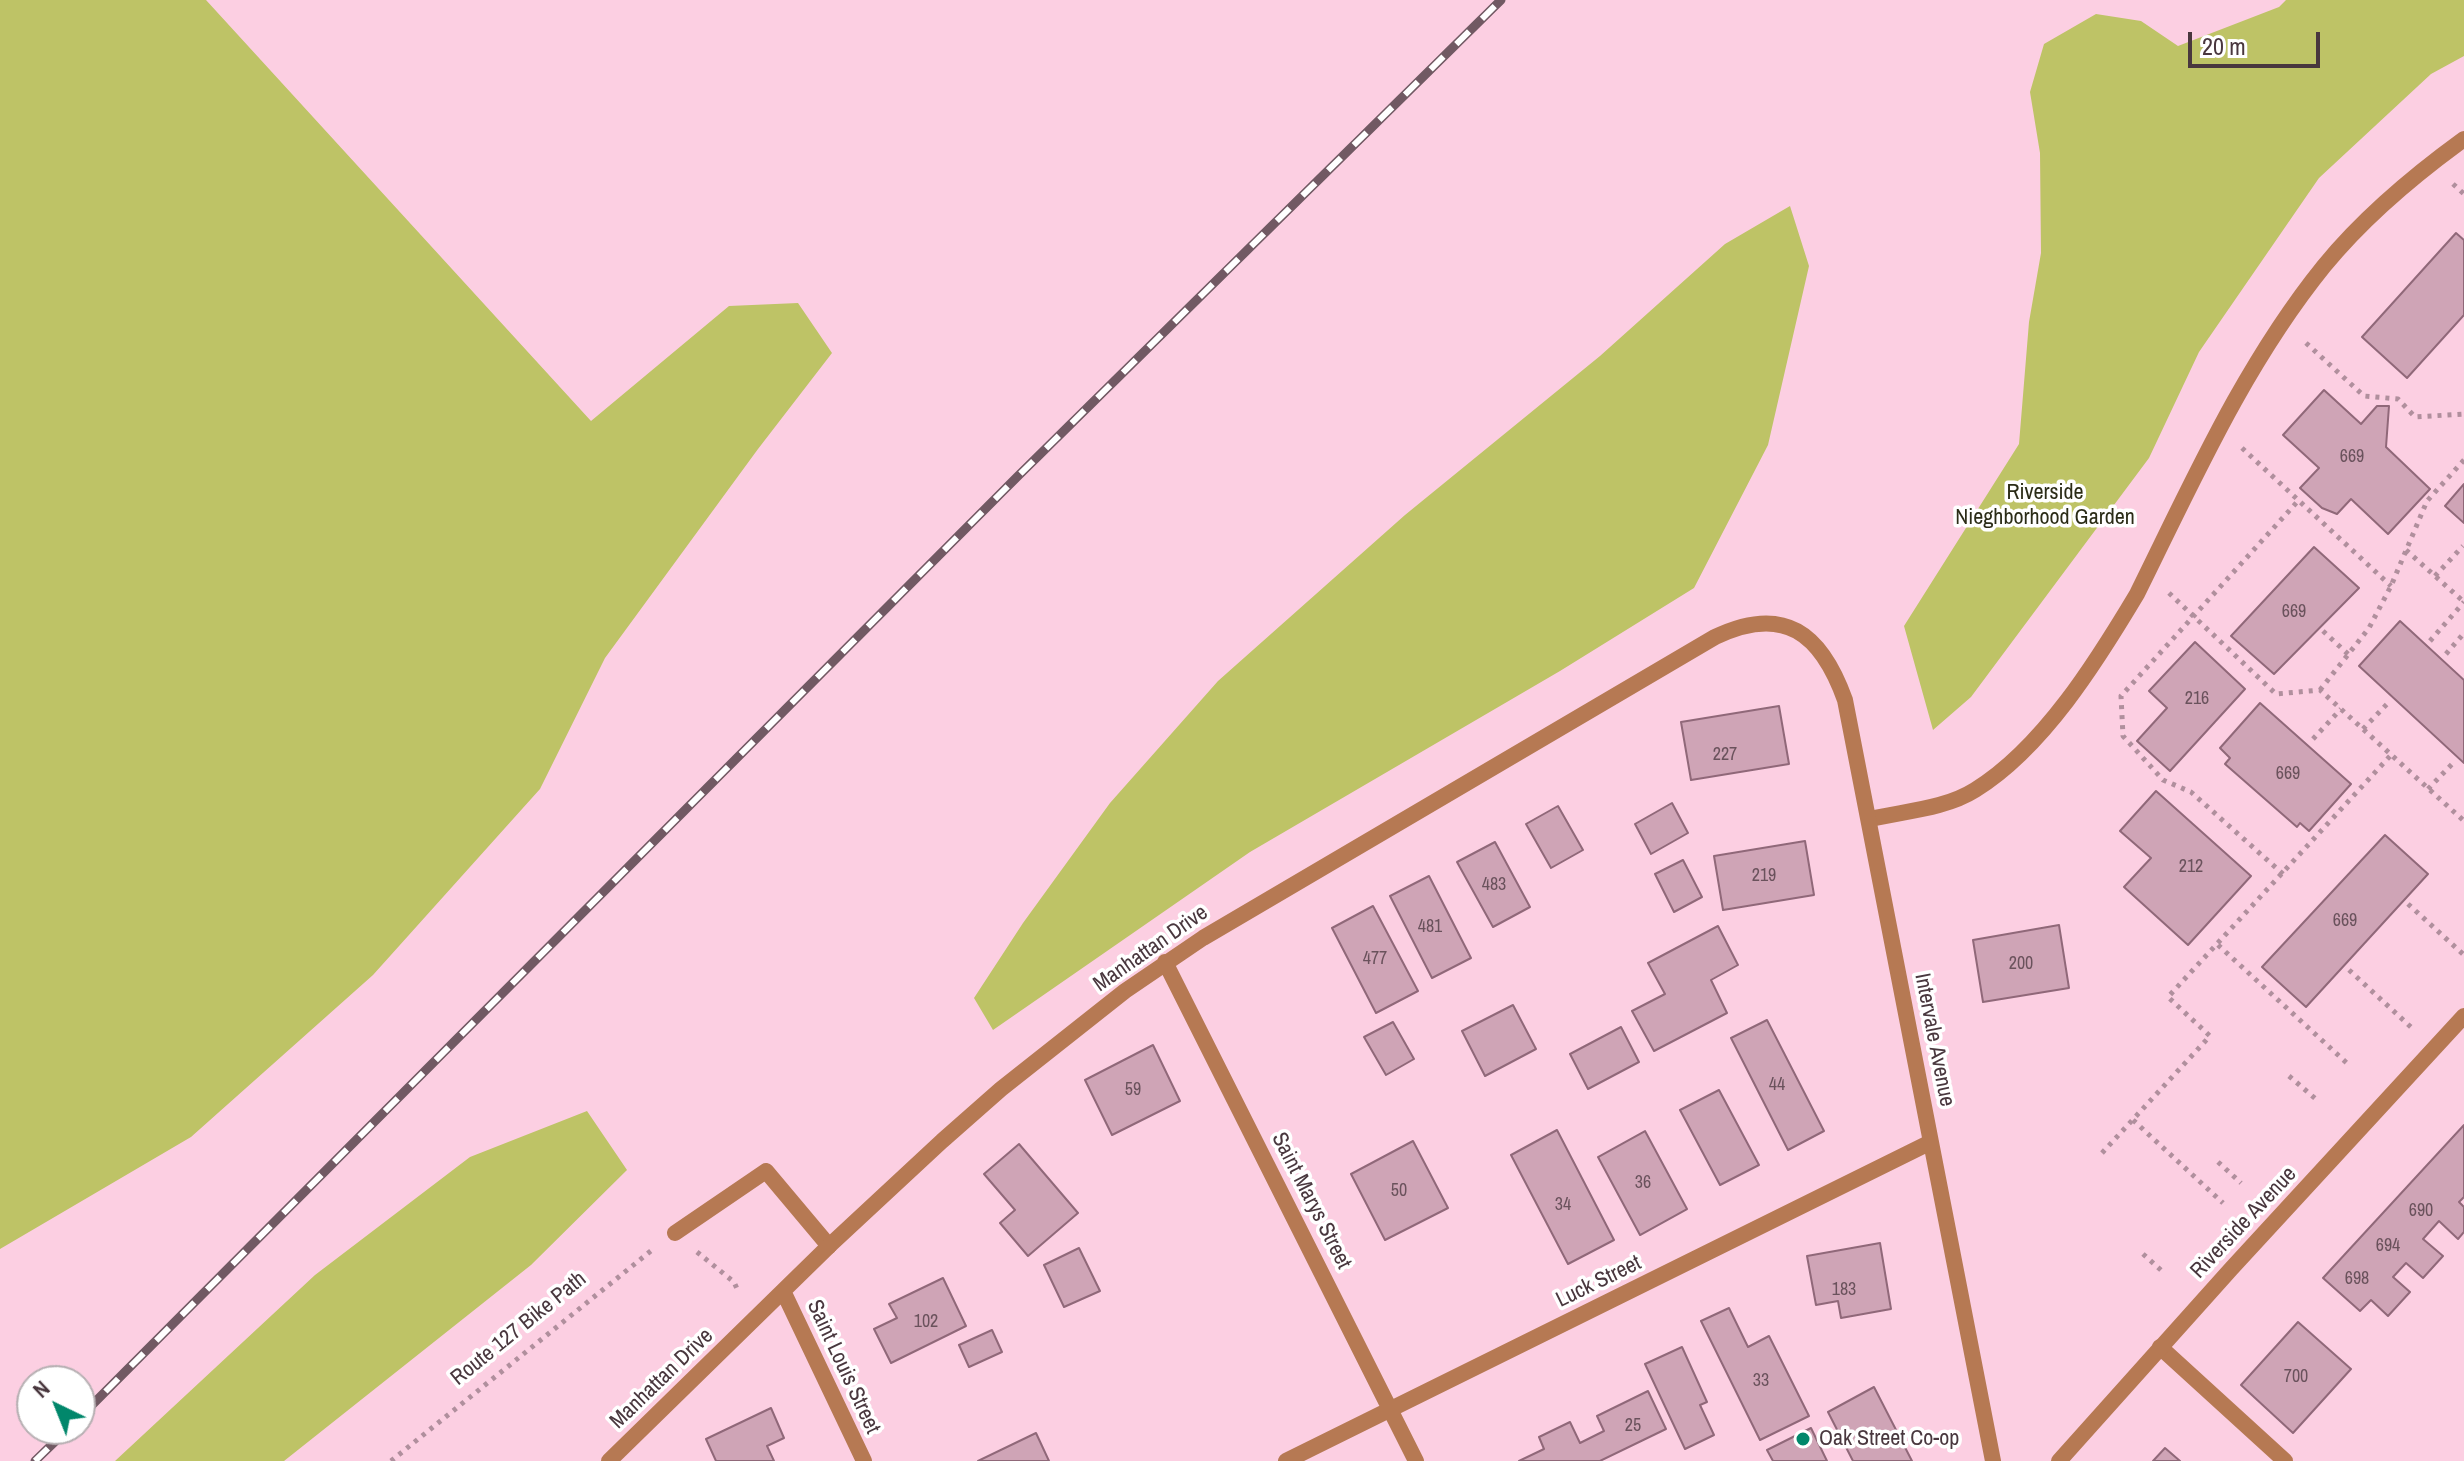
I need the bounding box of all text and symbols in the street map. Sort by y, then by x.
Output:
scale bar [2192,16,2324,66]
text: 20 m [2202,30,2246,62]
house number: 669 [2340,446,2364,468]
park label: Riverside Nieghborhood Garden [1955,480,2135,532]
house number: 669 [2282,601,2306,623]
house number: 216 [2185,688,2209,710]
house number: 227 [1713,744,1737,766]
house number: 669 [2276,763,2300,785]
house number: 212 [2179,856,2203,878]
house number: 219 [1752,865,1776,887]
house number: 483 [1482,874,1506,896]
street label: Manhattan Drive [1089,900,1213,998]
house number: 669 [2333,910,2357,932]
house number: 481 [1418,916,1442,938]
house number: 477 [1363,948,1387,970]
house number: 200 [2009,953,2033,975]
street label: Intervale Avenue [1908,971,1960,1109]
house number: 44 [1769,1074,1785,1096]
house number: 59 [1125,1079,1141,1101]
street label: Saint Marys Street [1265,1128,1357,1274]
street label: Riverside Avenue [2186,1162,2302,1284]
house number: 36 [1635,1172,1651,1194]
house number: 50 [1391,1180,1407,1202]
house number: 34 [1555,1194,1571,1216]
house number: 690 [2409,1200,2433,1222]
house number: 694 [2376,1235,2400,1257]
street label: Luck Street [1552,1250,1646,1314]
street label: Route 127 Bike Path [446,1266,592,1392]
house number: 698 [2345,1268,2369,1290]
house number: 183 [1832,1279,1856,1301]
street label: Saint Louis Street [801,1296,885,1438]
house number: 102 [914,1311,938,1333]
street label: Manhattan Drive [605,1323,719,1435]
north arrow [16,1365,96,1445]
house number: 700 [2284,1366,2308,1388]
house number: 33 [1753,1370,1769,1392]
text: N [26,1373,56,1404]
house number: 25 [1625,1415,1641,1437]
place label: Oak Street Co-op [1819,1426,1959,1452]
marker: Oak Street Co-op [1794,1430,1812,1448]

